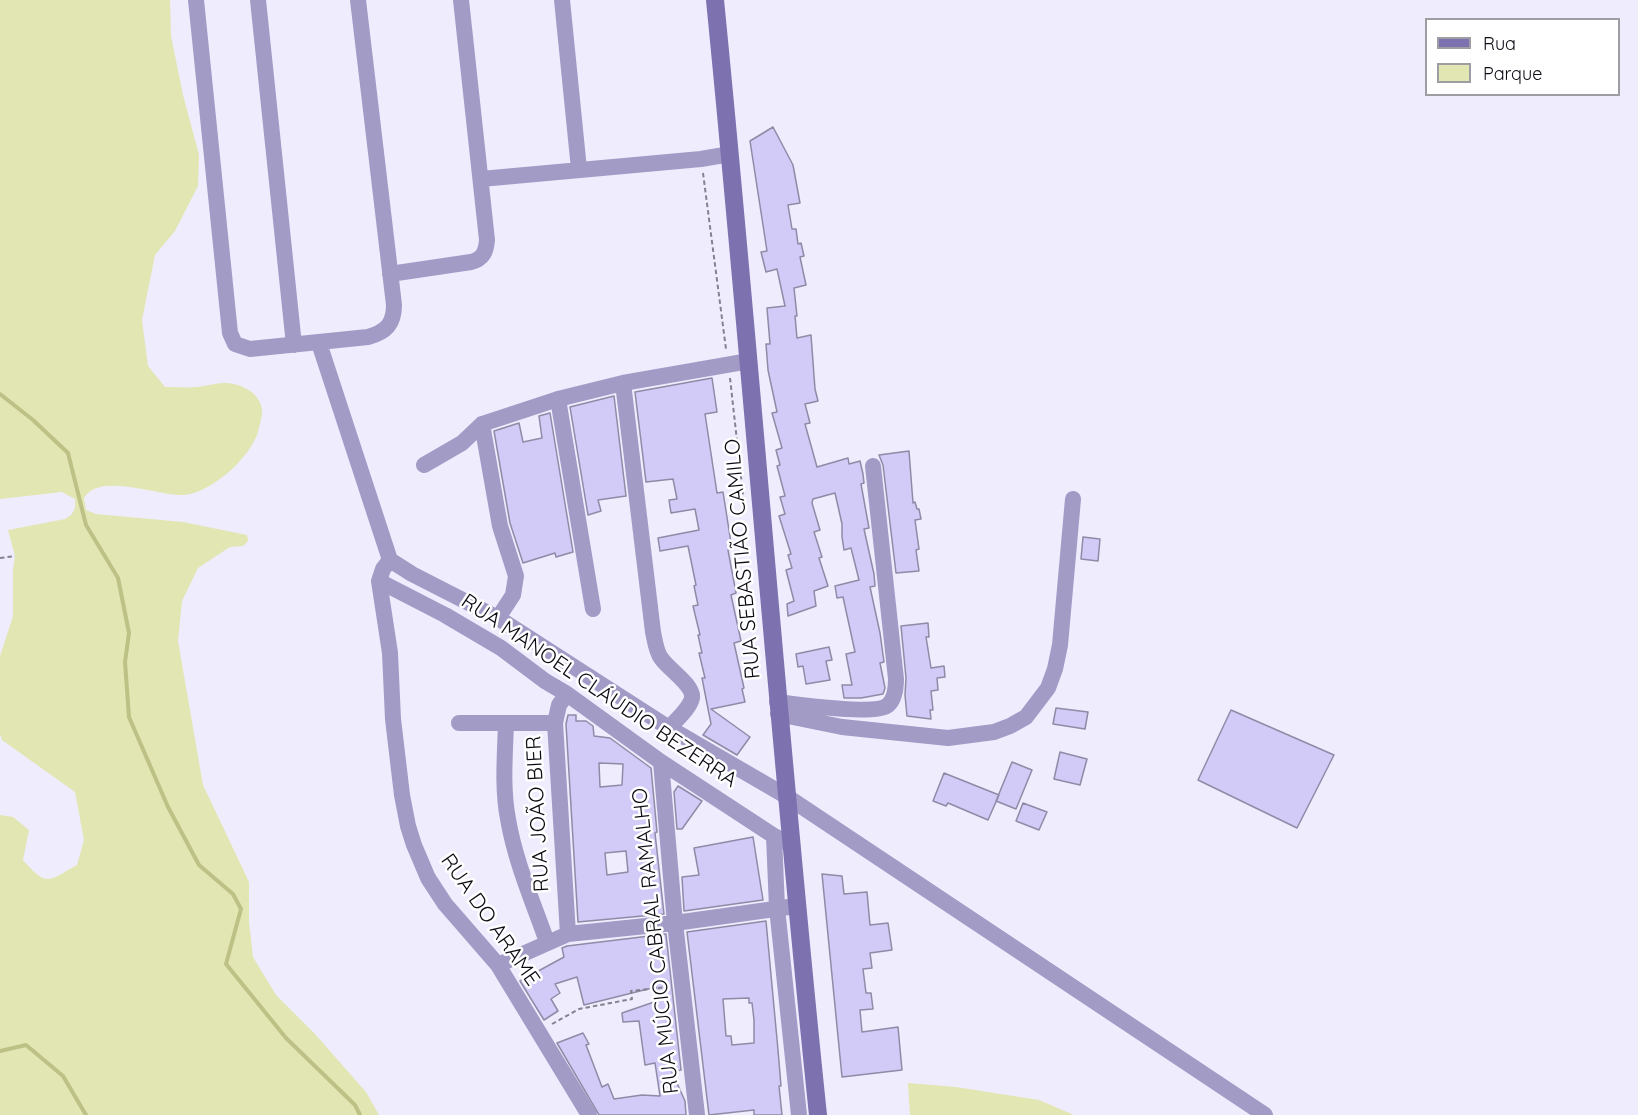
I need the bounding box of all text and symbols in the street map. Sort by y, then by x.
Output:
legend [1425,18,1620,96]
text: Rua [1483,32,1516,55]
text: Parque [1483,62,1542,85]
street label: RUA SEBASTIÃO CAMILO [720,438,766,680]
street label: RUA MANOEL CLÁUDIO BEZERRA [456,589,742,793]
street label: RUA JOÃO BIER [521,735,555,893]
street label: RUA MÚCIO CABRAL RAMALHO [627,787,685,1095]
street label: RUA DO ARAME [435,849,545,991]

